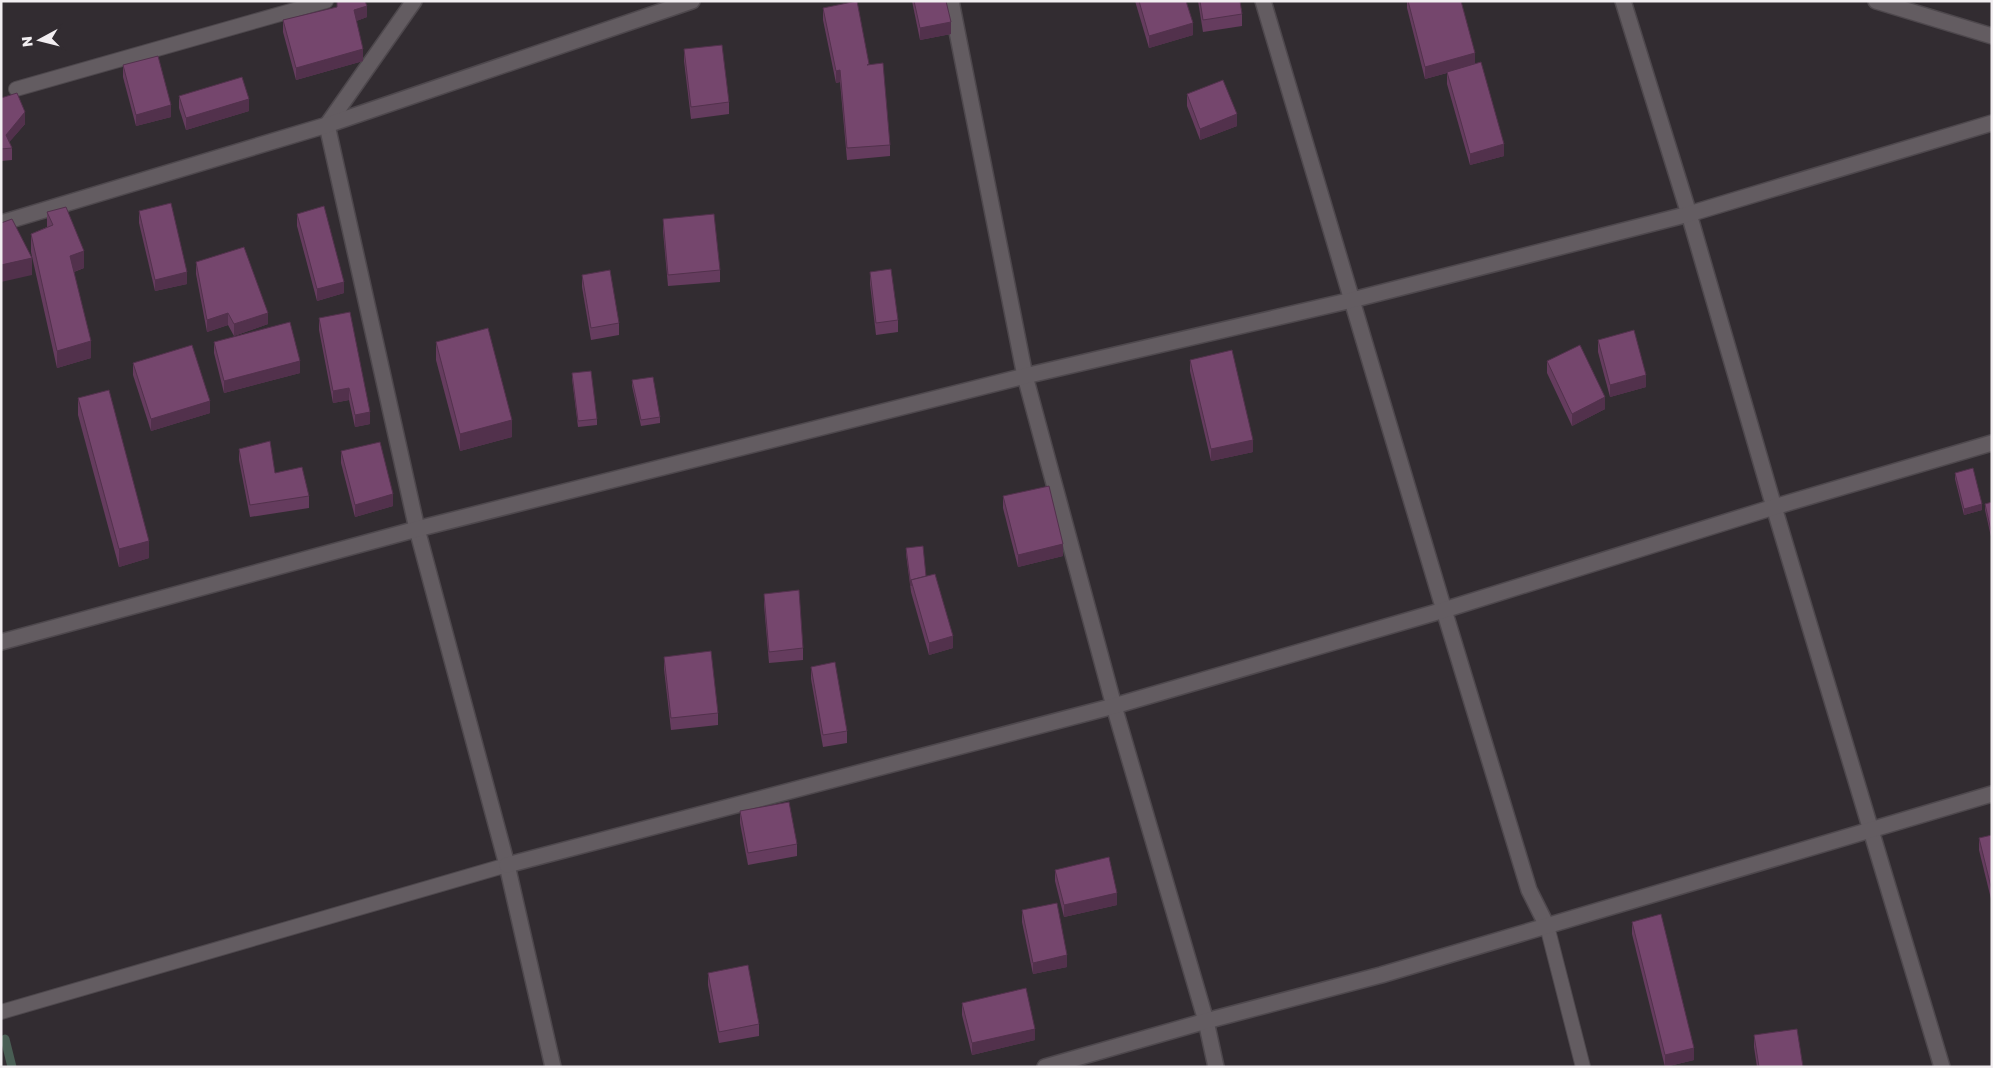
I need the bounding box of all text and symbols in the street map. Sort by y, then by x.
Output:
north arrow [15,15,65,65]
text: N [18,35,36,48]

